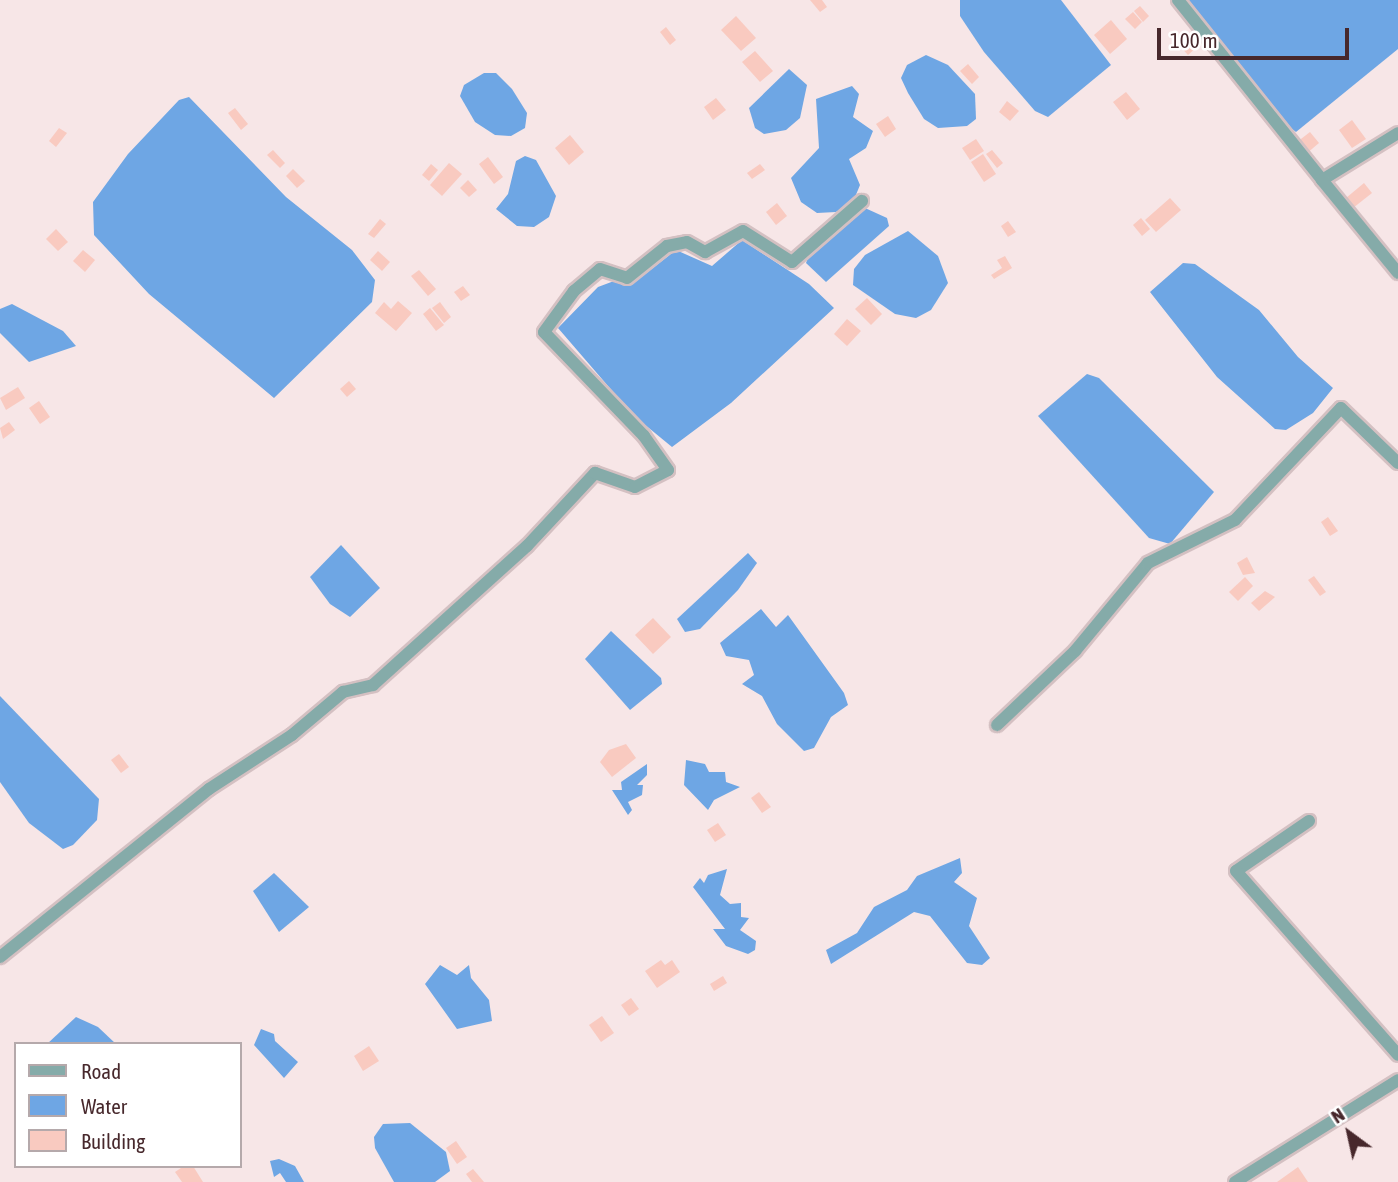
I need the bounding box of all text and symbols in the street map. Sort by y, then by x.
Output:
scale bar [1160,14,1352,58]
text: 100 m [1170,28,1218,52]
legend [14,1042,242,1168]
text: Road [81,1059,121,1083]
text: Water [81,1094,127,1118]
north arrow [1314,1098,1384,1168]
text: N [1327,1103,1348,1128]
text: Building [81,1129,145,1153]

